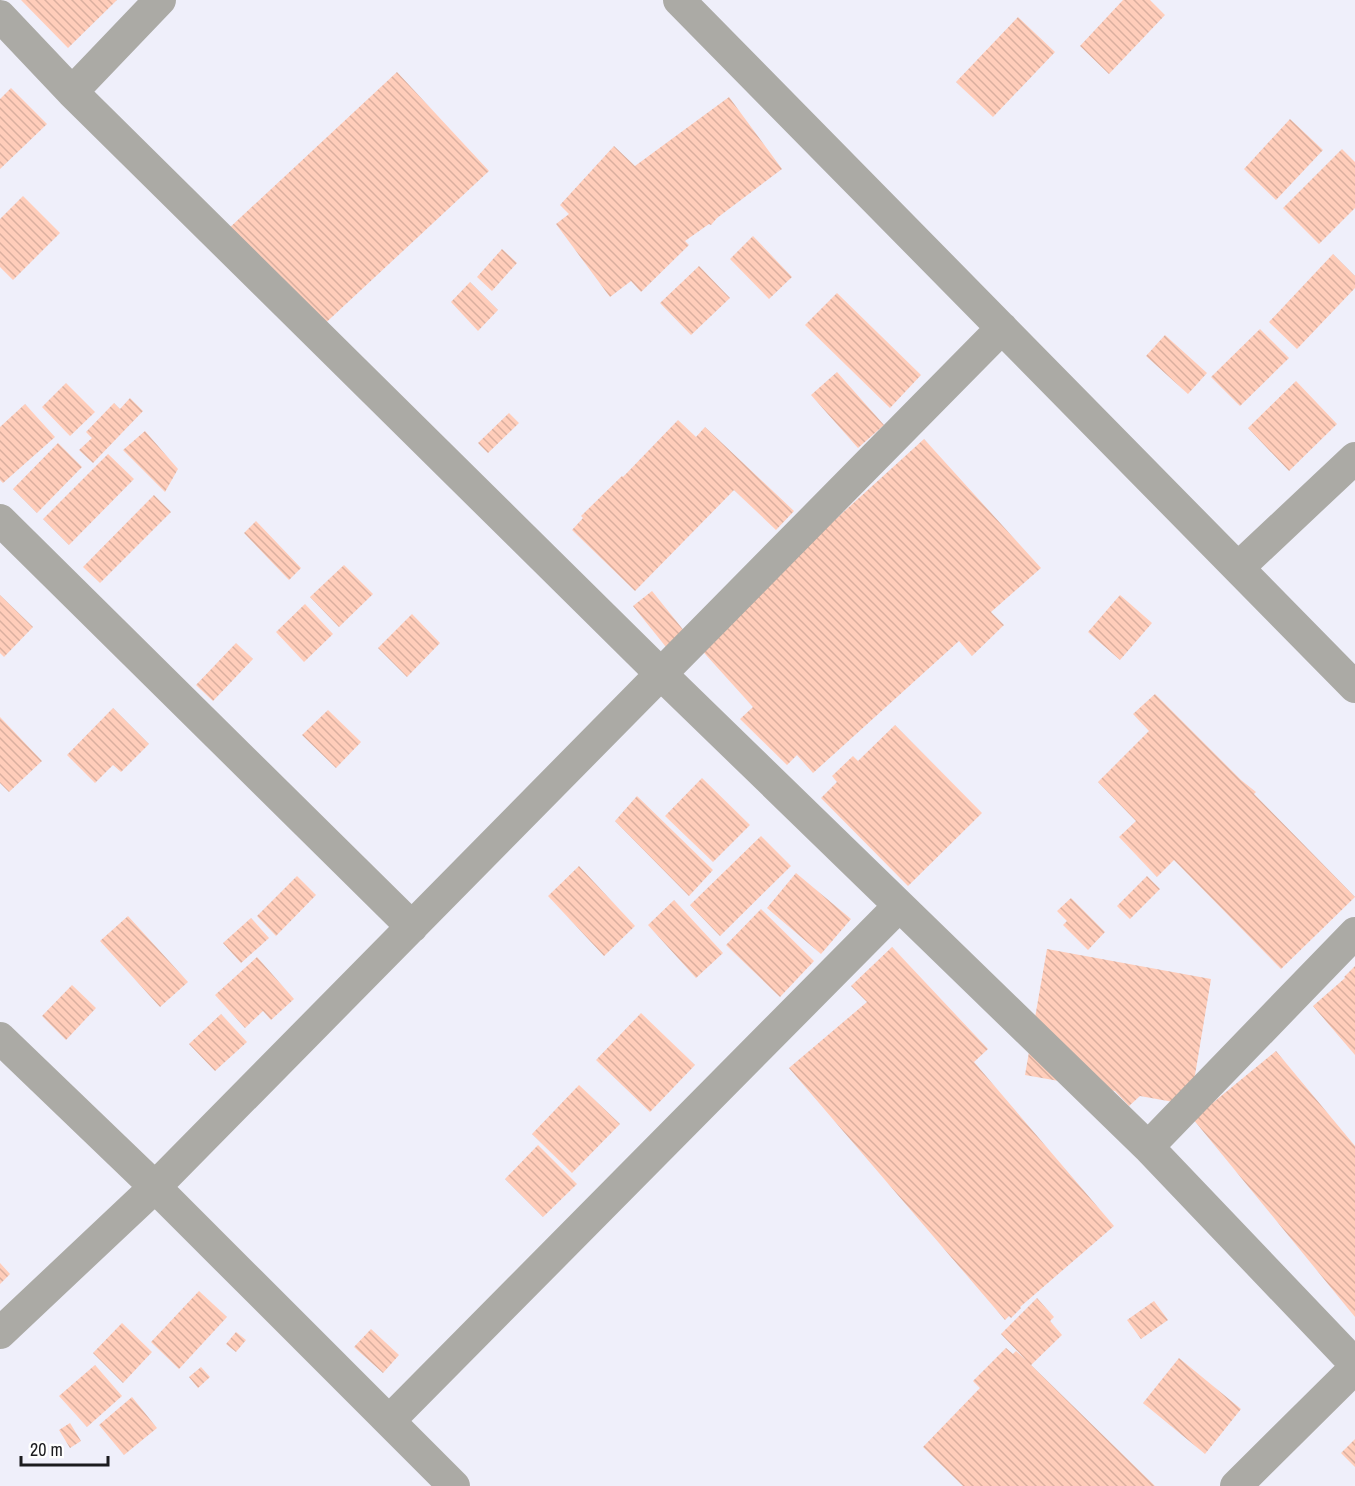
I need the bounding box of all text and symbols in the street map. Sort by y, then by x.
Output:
scale bar [21,1429,108,1467]
text: 20 m [30,1437,63,1462]

